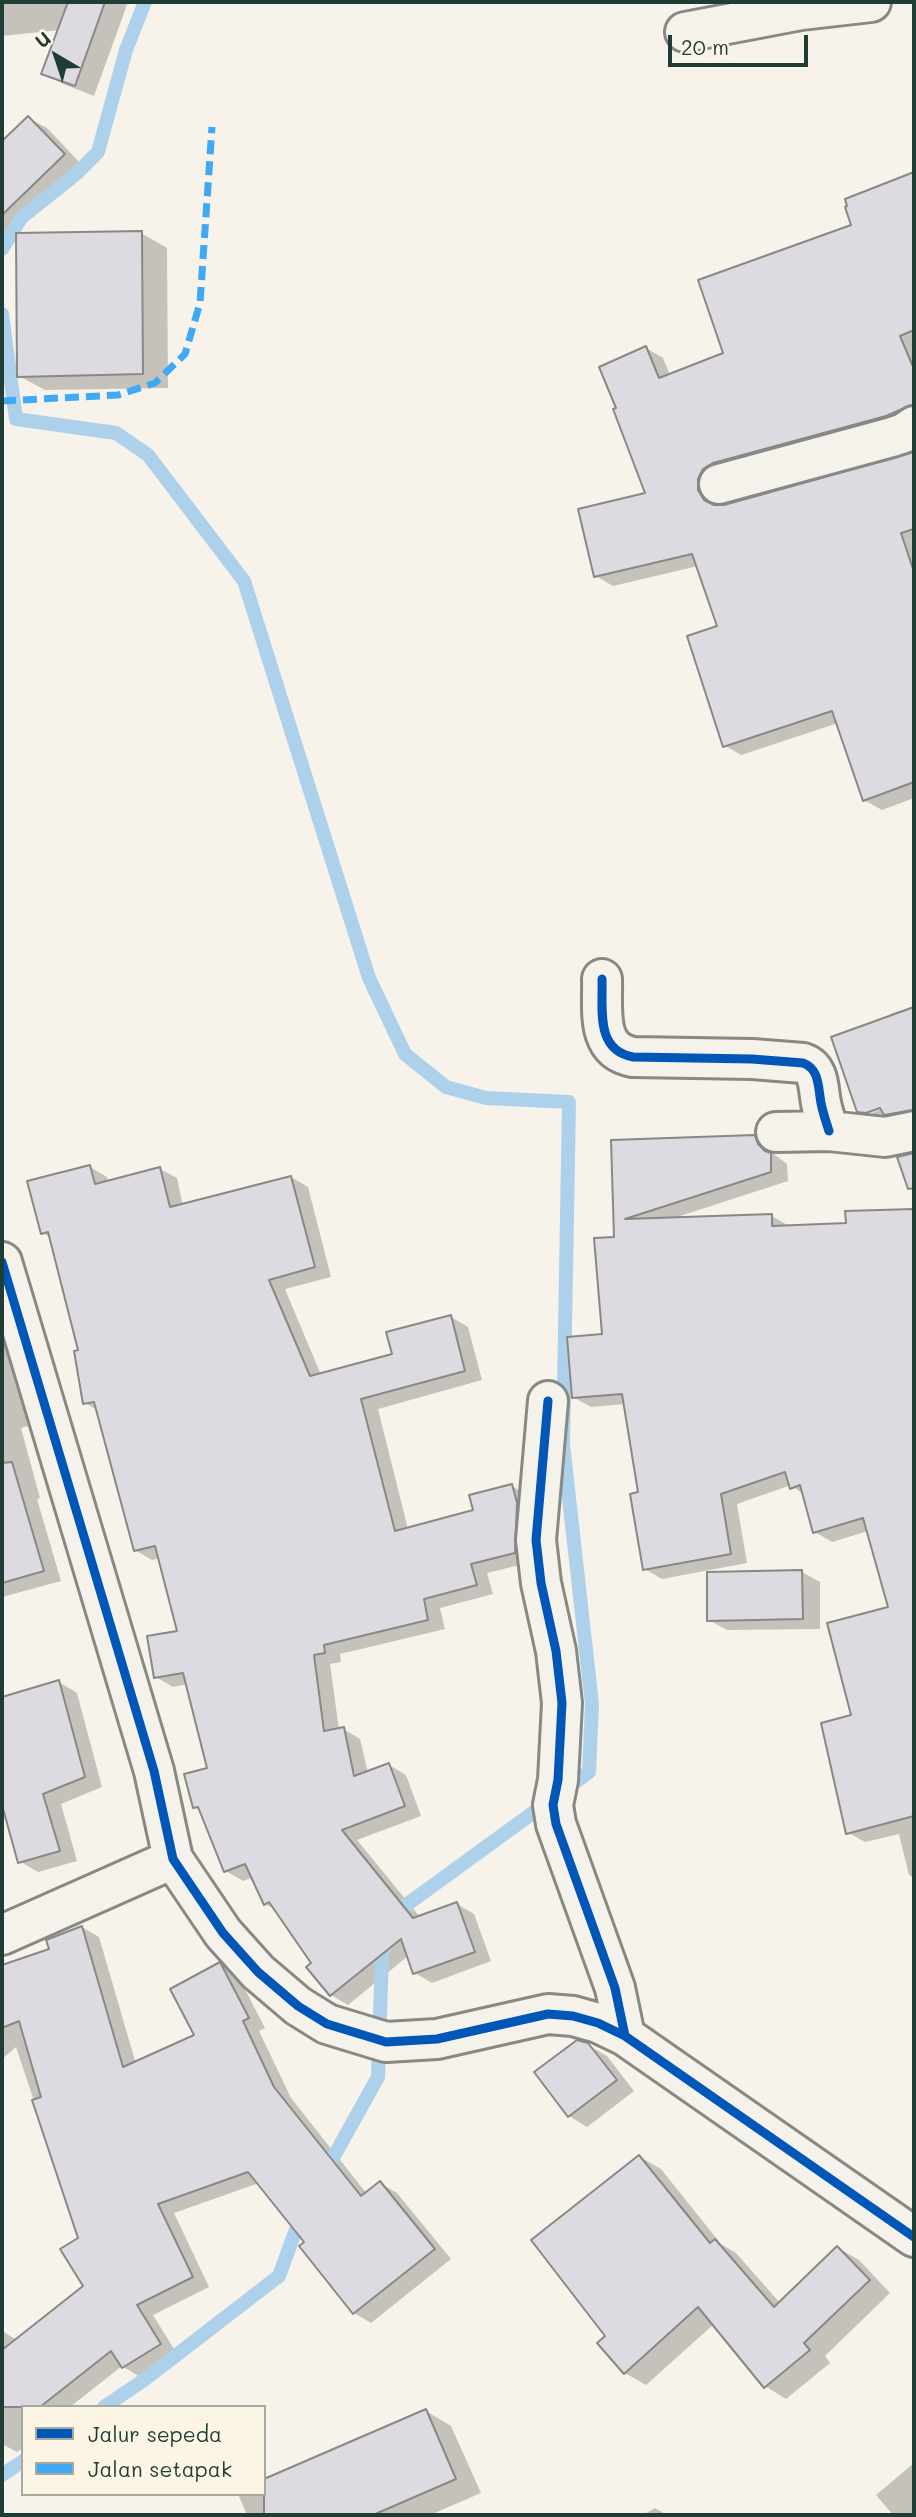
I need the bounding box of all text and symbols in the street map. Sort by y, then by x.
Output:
north arrow [21,21,91,91]
scale bar [671,21,811,65]
text: U [29,25,56,53]
text: 20 m [681,33,729,60]
legend [21,2405,266,2496]
text: Jalur sepeda [88,2420,222,2447]
text: Jalan setapak [88,2455,232,2482]

